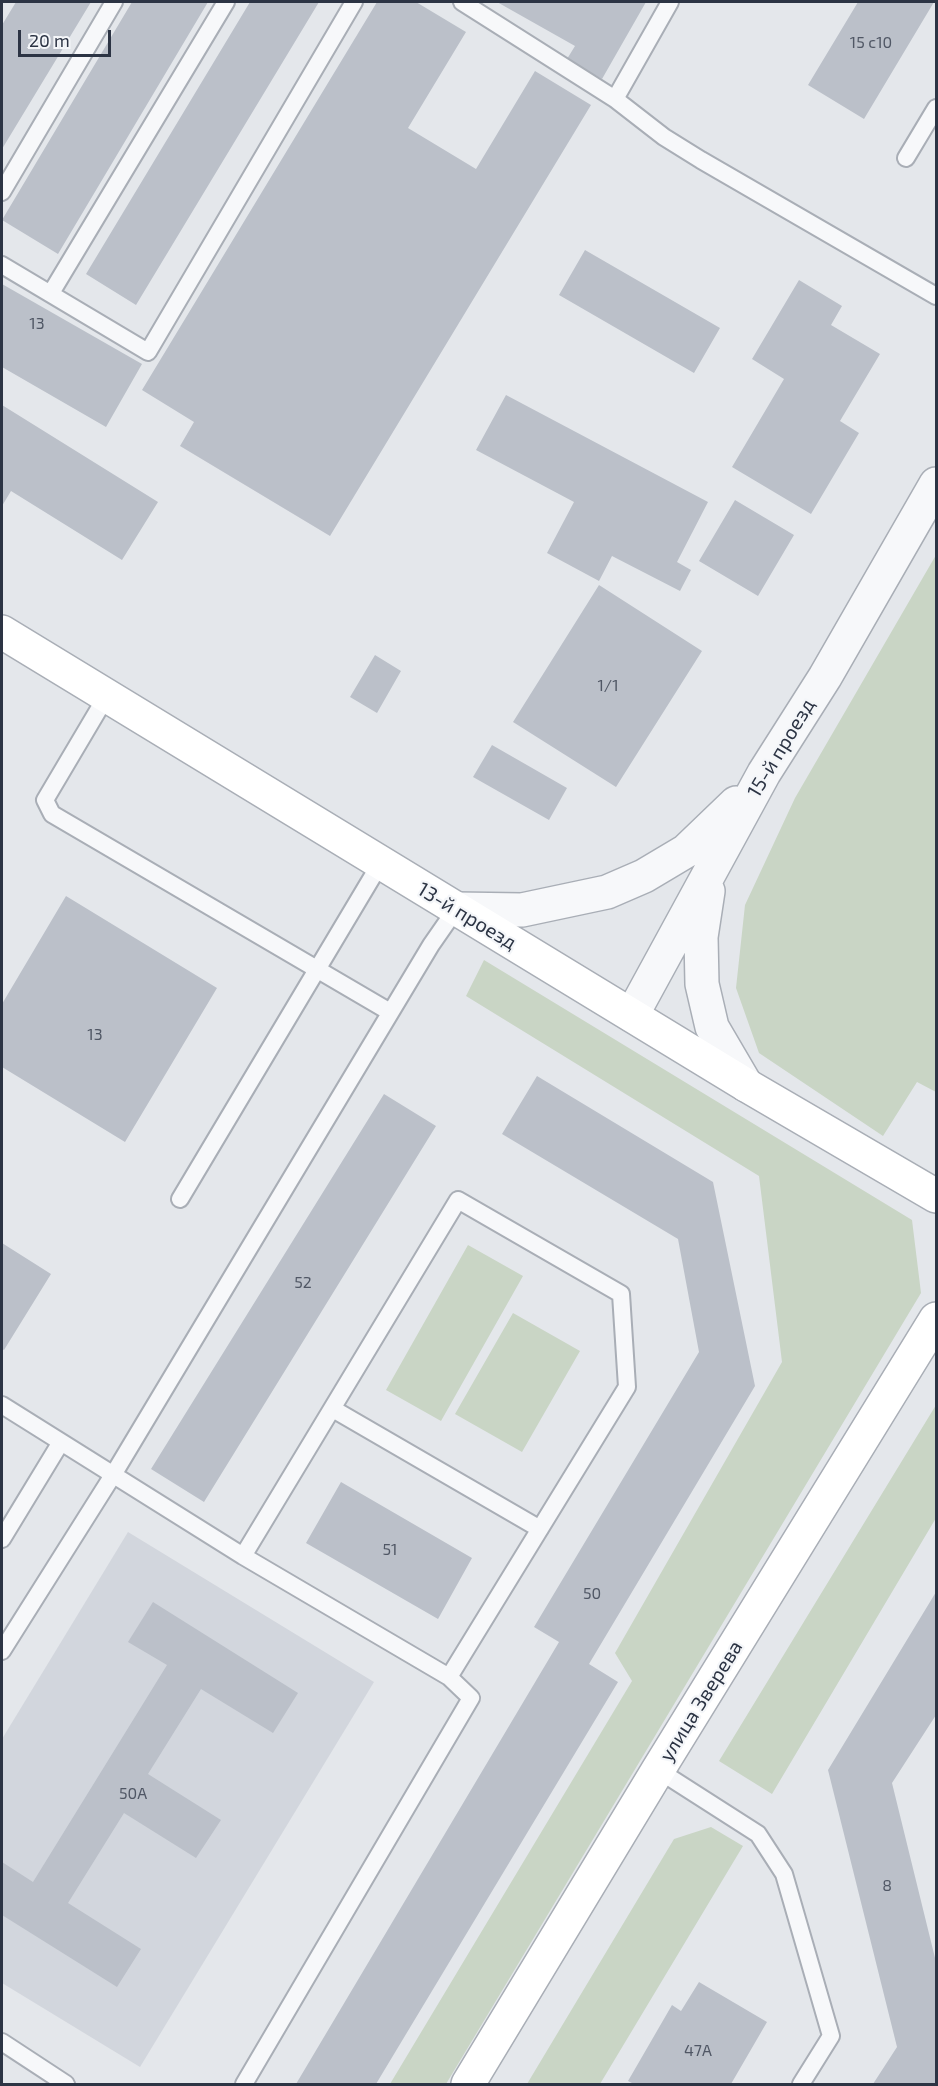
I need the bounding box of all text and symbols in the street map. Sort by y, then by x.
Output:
scale bar [21,18,114,56]
text: 20 m [29,29,70,51]
house number: 15 с10 [850,33,892,53]
house number: 13 [29,314,45,334]
house number: 1/1 [597,676,619,696]
street label: 15-й проезд [742,694,820,802]
street label: 13-й проезд [413,877,521,955]
house number: 13 [87,1025,103,1045]
house number: 52 [294,1273,312,1293]
house number: 51 [383,1540,397,1560]
house number: 50 [583,1584,601,1604]
street label: улица Зверева [654,1636,748,1766]
house number: 50А [119,1784,147,1804]
house number: 8 [882,1876,892,1896]
house number: 47А [684,2041,712,2061]

